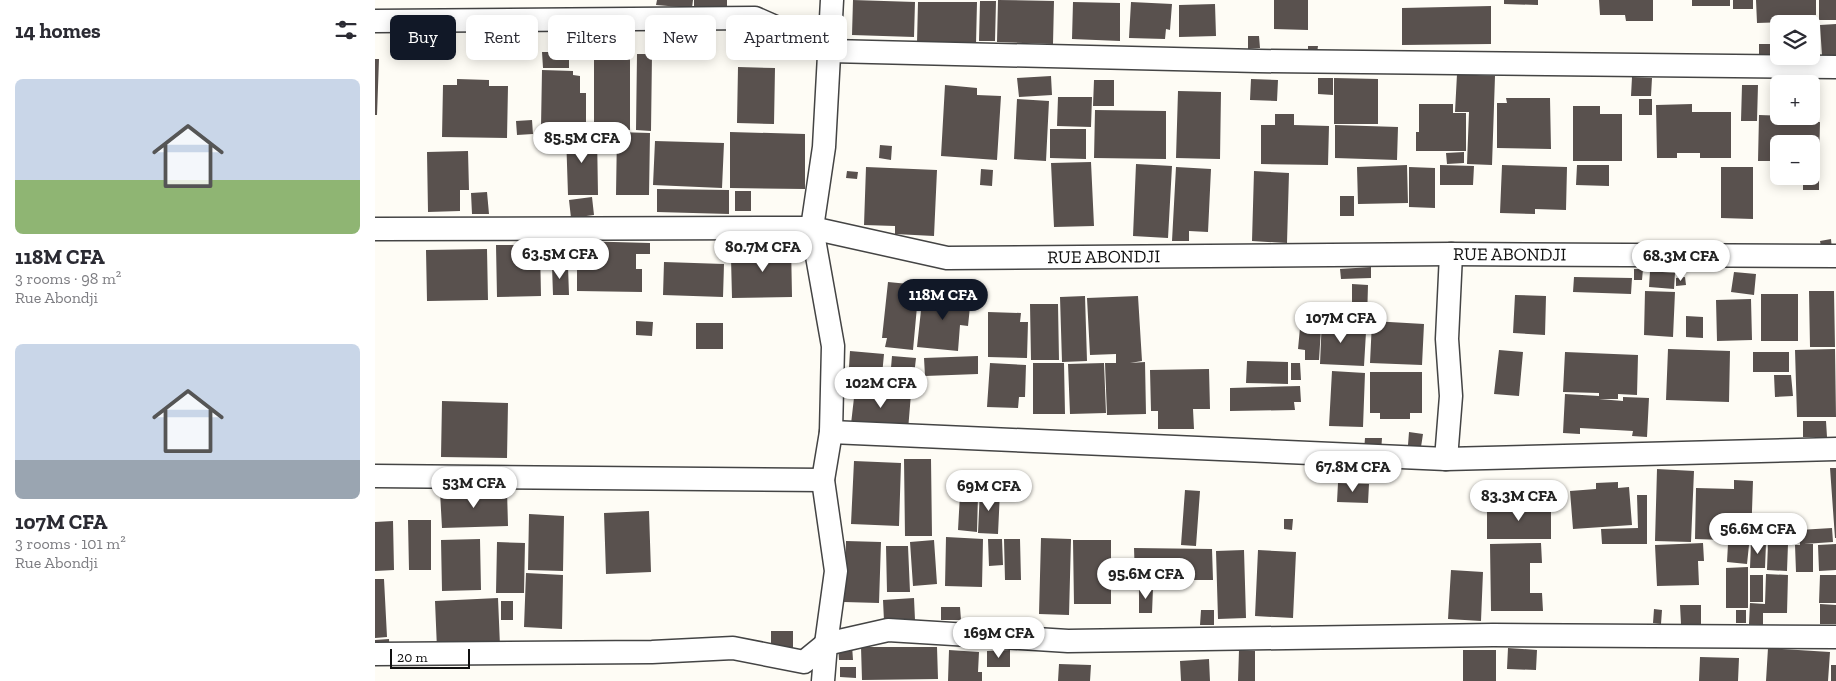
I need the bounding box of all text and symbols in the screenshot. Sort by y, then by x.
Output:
chip: Buy [390,15,456,60]
chip: Rent [466,15,538,60]
chip: Filters [548,15,635,60]
chip: New [645,15,716,60]
chip: Apartment [726,15,847,60]
map controls [1770,15,1820,185]
button: layers [1770,15,1820,65]
icon: filters [332,16,360,44]
text: 14 homes [15,18,101,43]
button: + [1770,75,1820,125]
icon: home [143,111,233,201]
pin: 85.5M CFA [525,121,639,164]
text: 85.5M CFA [544,128,620,147]
button: − [1770,135,1820,185]
pin: 80.7M CFA [706,230,820,273]
text: 80.7M CFA [725,237,801,256]
pin: 63.5M CFA [503,238,617,280]
pin: 68.3M CFA [1624,240,1738,282]
street label: RUE ABONDJI [1453,243,1567,266]
text: 118M CFA [15,244,105,269]
text: 63.5M CFA [522,244,598,263]
street label: RUE ABONDJI [1047,245,1161,268]
text: 68.3M CFA [1643,246,1719,265]
text: 3 rooms · 98 m² [15,269,121,288]
pin: 118M CFA [891,278,995,321]
text: 118M CFA [909,285,977,304]
text: Rue Abondji [15,288,98,307]
pin: 107M CFA [1289,302,1393,344]
text: 107M CFA [1306,308,1376,327]
pin: 102M CFA [829,366,933,409]
text: 102M CFA [845,373,917,392]
icon: home [143,376,233,466]
pin: 67.8M CFA [1296,450,1410,493]
text: 67.8M CFA [1315,457,1391,476]
pin: 53M CFA [428,466,520,509]
pin: 69M CFA [943,470,1035,512]
text: 53M CFA [442,473,506,492]
text: 69M CFA [957,476,1021,495]
pin: 83.3M CFA [1462,480,1576,522]
text: 83.3M CFA [1481,486,1557,505]
text: 107M CFA [15,509,107,534]
pin: 56.6M CFA [1701,512,1815,555]
text: 56.6M CFA [1720,519,1796,538]
text: 3 rooms · 101 m² [15,534,126,553]
text: Rue Abondji [15,553,98,572]
pin: 95.6M CFA [1089,558,1203,600]
text: 95.6M CFA [1108,564,1184,583]
pin: 169M CFA [947,616,1051,659]
text: 169M CFA [964,623,1034,642]
scale bar [390,646,470,669]
text: 20 m [397,649,428,666]

